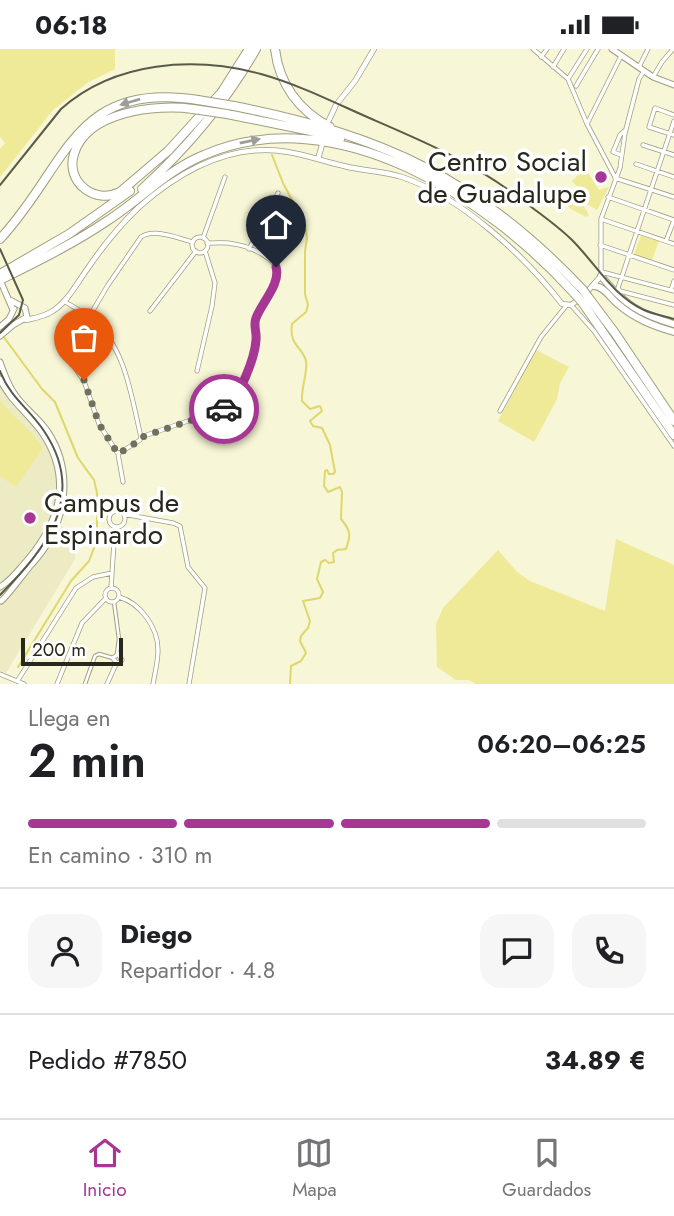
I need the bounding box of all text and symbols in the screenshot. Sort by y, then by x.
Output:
text: 06:18 [35,6,108,44]
one-way arrow [119,97,140,107]
one-way arrow [239,136,261,147]
place label: Centro Social de Guadalupe [417,141,587,214]
marker: Centro Social de Guadalupe [593,169,609,185]
pin [246,195,306,267]
icon: home [257,206,295,244]
pin [54,308,114,380]
icon: bag [65,319,103,357]
courier [189,374,259,444]
icon: car [205,390,243,428]
place label: Campus de Espinardo [44,482,179,555]
marker: Campus de Espinardo [22,510,38,526]
scale bar [21,635,122,667]
text: 200 m [32,636,86,663]
text: Llega en [28,701,110,735]
text: 06:20–06:25 [477,725,646,763]
text: 2 min [28,728,146,794]
text: En camino · 310 m [28,838,212,872]
button: person [28,914,102,988]
button: chat [480,914,554,988]
button: phone [572,914,646,988]
text: Diego [120,915,192,953]
text: Repartidor · 4.8 [120,953,275,987]
text: Pedido #7850 [28,1041,187,1079]
text: 34.89 € [545,1041,646,1079]
tab: Inicio [83,1134,127,1203]
tab: Mapa [292,1134,337,1203]
tab: Guardados [502,1134,591,1203]

